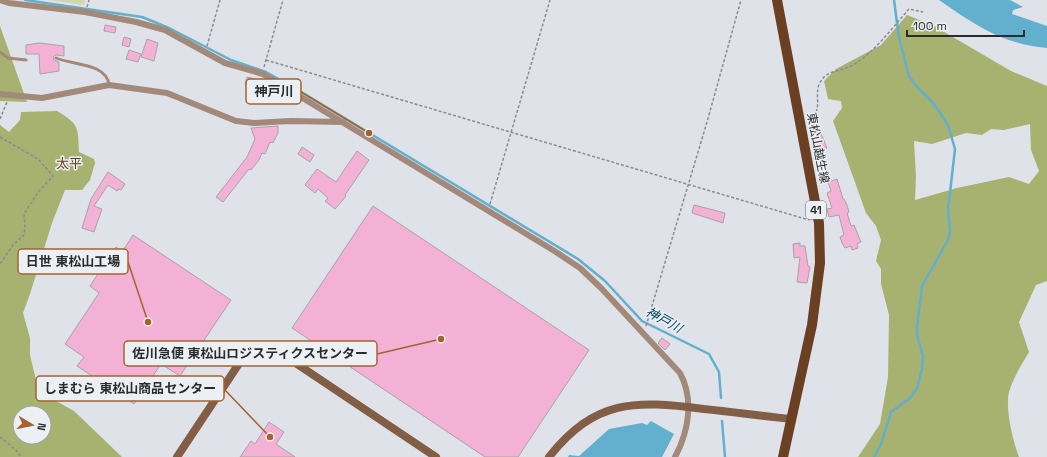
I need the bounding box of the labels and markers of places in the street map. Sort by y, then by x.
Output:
callout: 神戸川 [246,79,301,104]
callout: 日世 東松山工場 [18,249,128,274]
callout: 佐川急便 東松山ロジスティクスセンター [124,341,377,366]
callout: しまむら 東松山商品センター [36,376,224,401]

